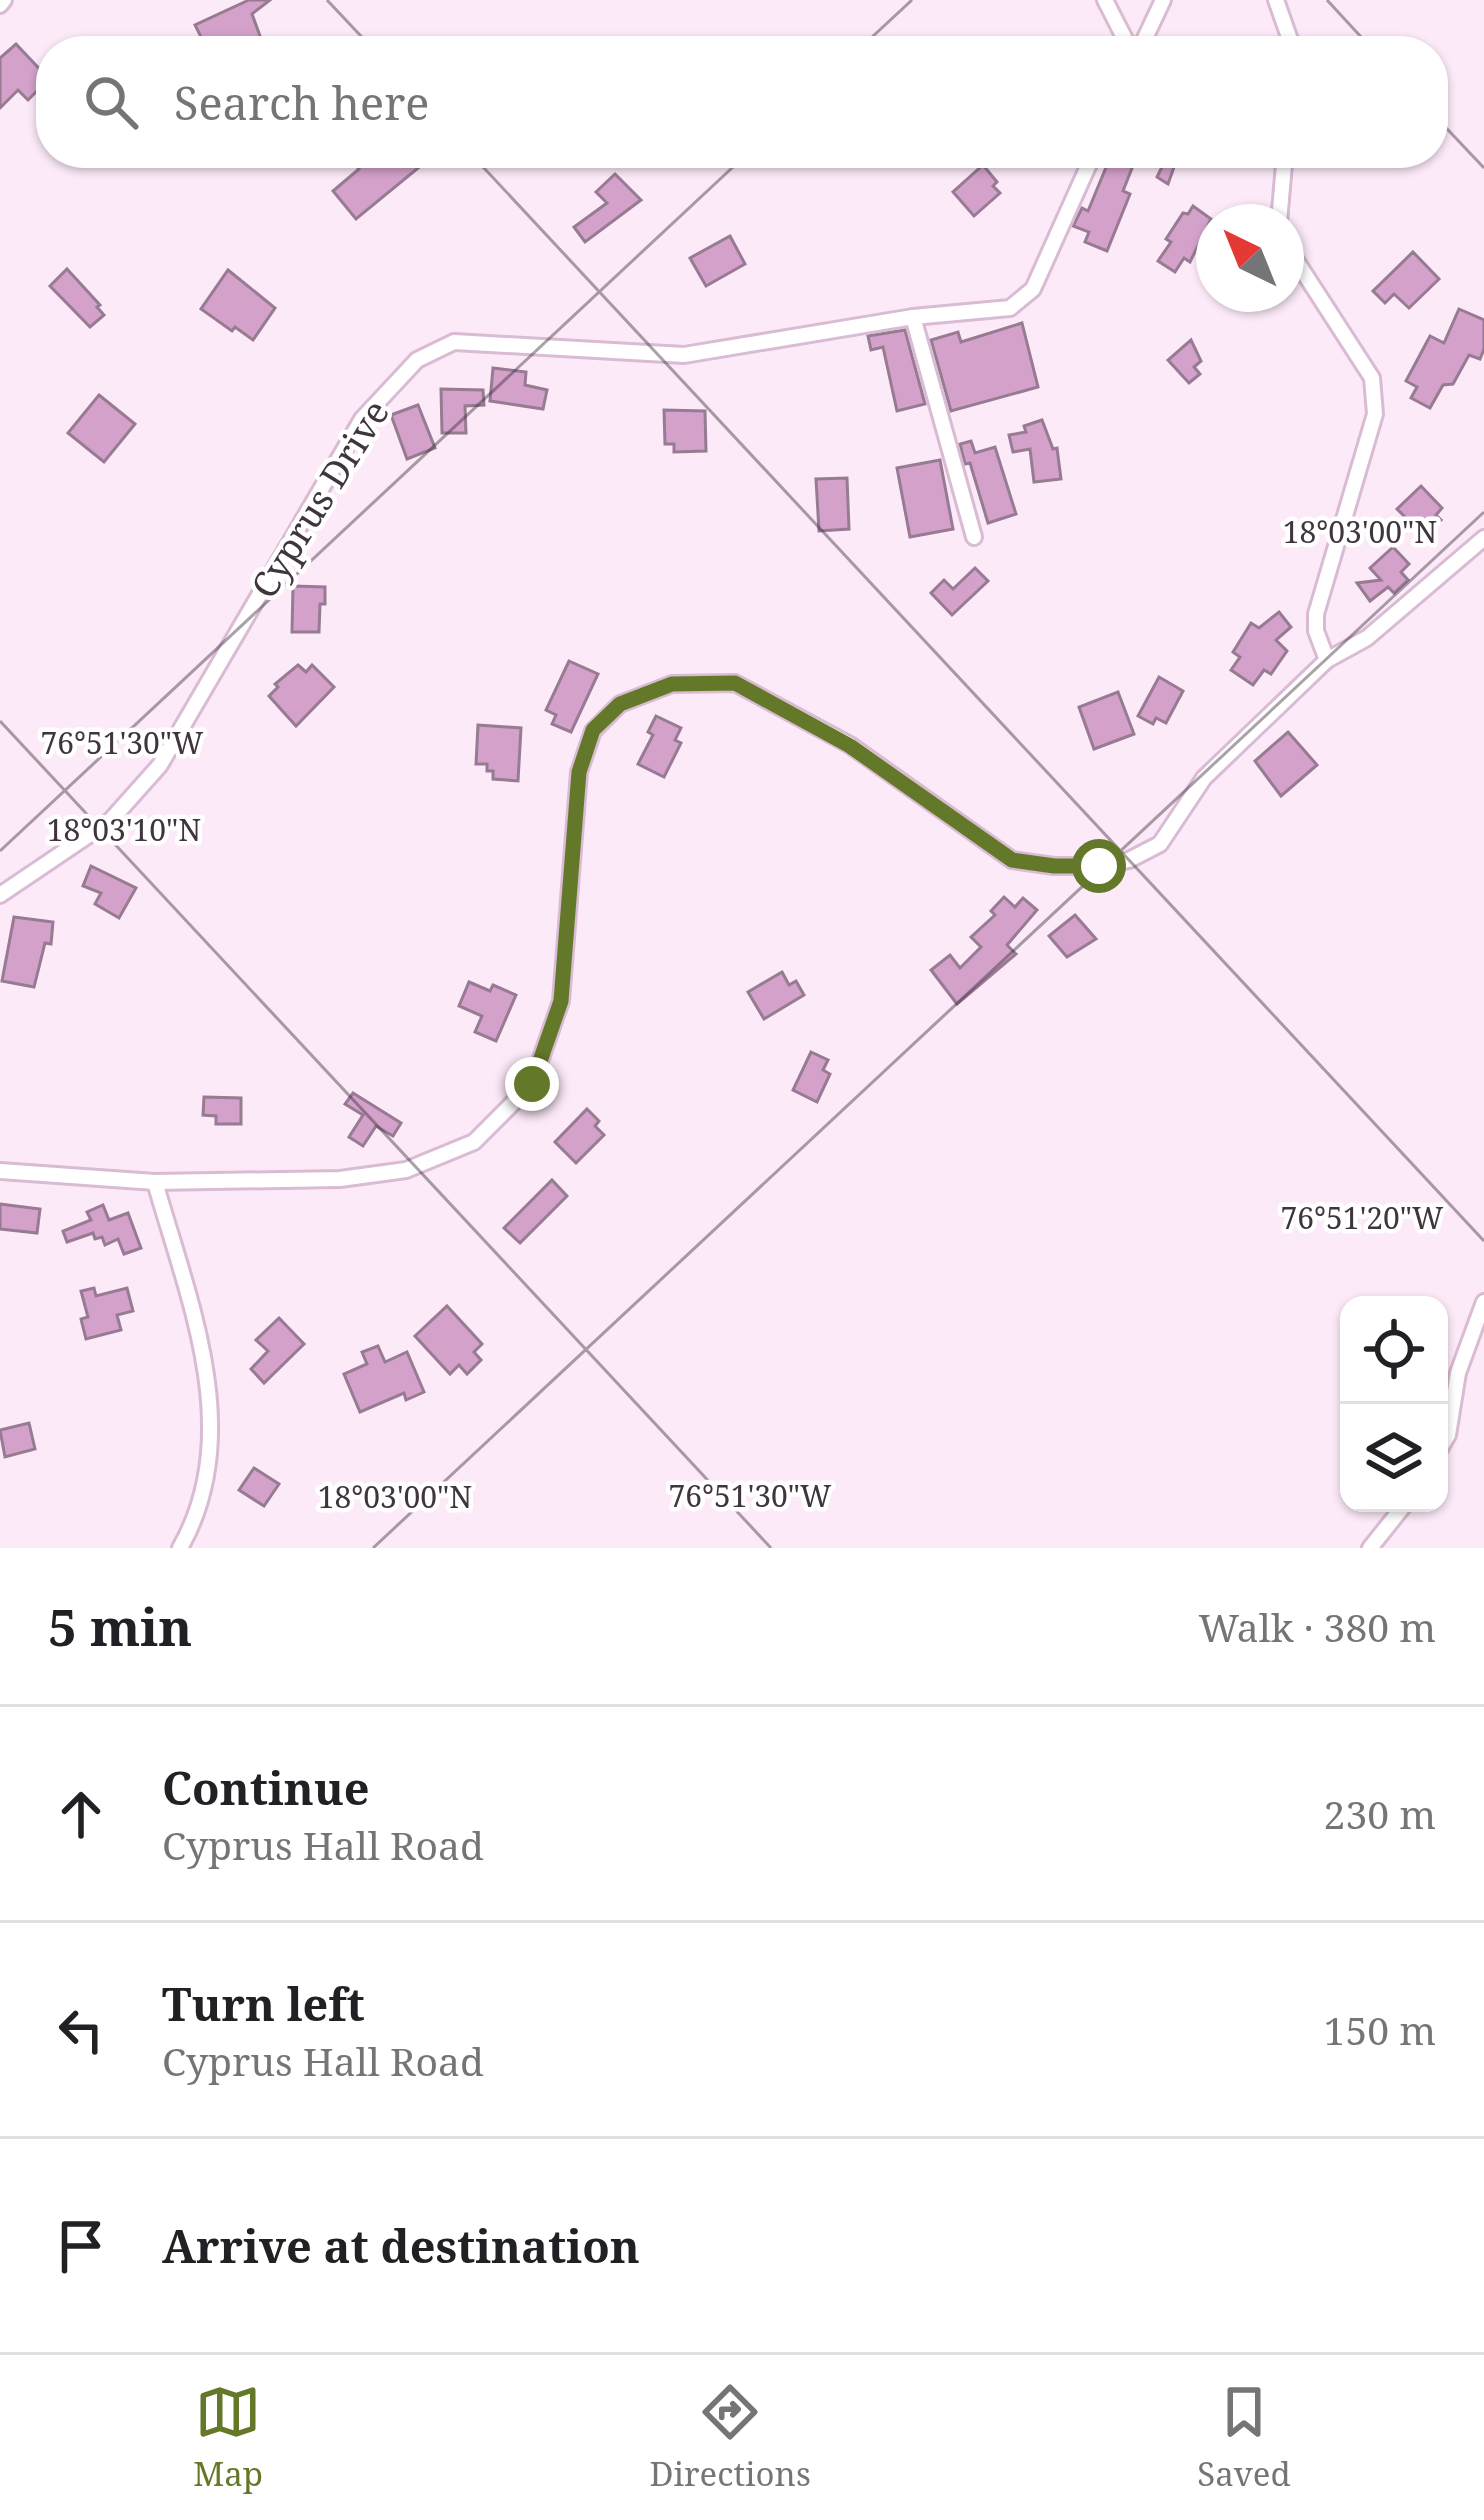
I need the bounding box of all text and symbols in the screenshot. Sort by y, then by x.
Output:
search box [36,36,1448,168]
icon: search [78,69,144,135]
text: Search here [174,72,429,133]
north arrow [1196,204,1304,312]
street label: Cyprus Drive [239,390,400,607]
text: 18°03'00"N [1283,511,1437,552]
text: 76°51'30"W [41,722,204,763]
text: 18°03'10"N [47,809,201,850]
route start [1072,839,1126,893]
route end [505,1057,559,1111]
text: 76°51'20"W [1281,1197,1444,1238]
map controls [1340,1296,1448,1512]
button: locate [1340,1296,1448,1404]
button: layers [1340,1404,1448,1512]
text: 76°51'30"W [669,1475,832,1516]
text: 18°03'00"N [318,1476,472,1517]
text: 5 min [48,1591,192,1661]
text: Walk · 380 m [1199,1600,1436,1653]
text: Continue [162,1757,370,1818]
icon: ahead [48,1781,114,1847]
text: 230 m [1324,1787,1436,1840]
text: Cyprus Hall Road [162,1818,484,1871]
text: Turn left [162,1973,365,2034]
icon: left [48,1997,114,2063]
text: 150 m [1324,2003,1436,2056]
text: Cyprus Hall Road [162,2034,484,2087]
icon: arrive [48,2213,114,2279]
text: Arrive at destination [162,2215,640,2276]
tab: Map [193,2379,263,2496]
tab: Directions [649,2379,811,2496]
tab: Saved [1197,2379,1291,2496]

